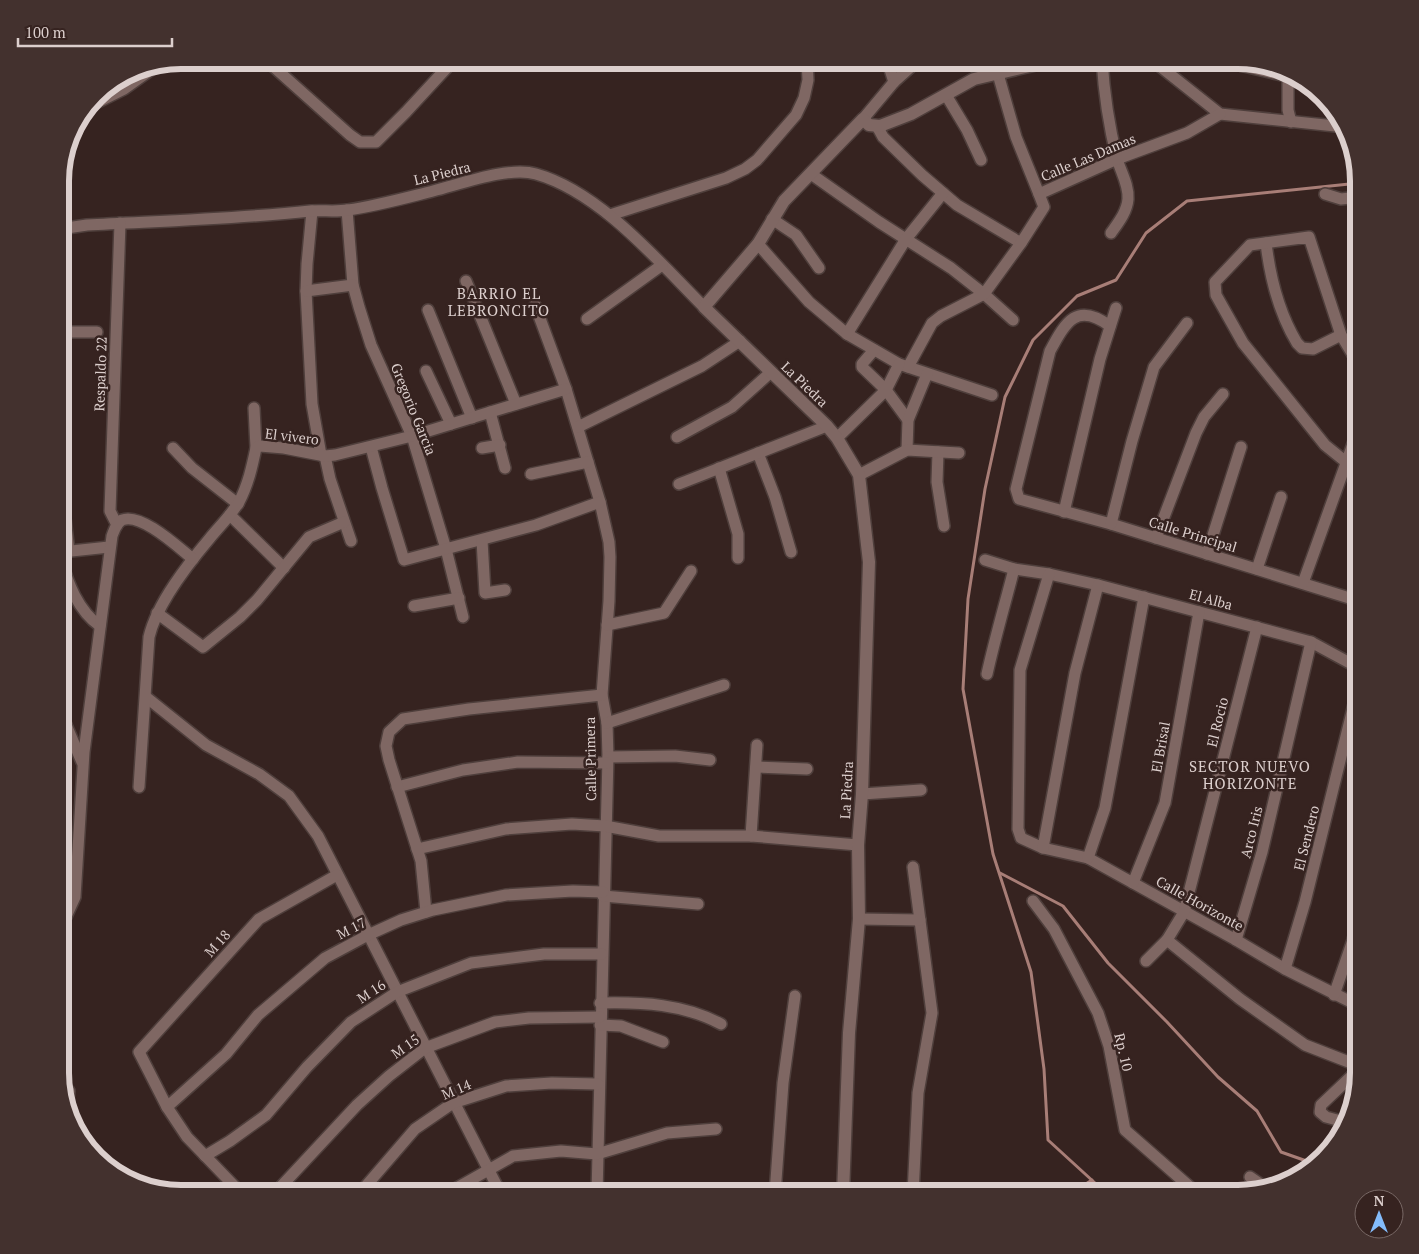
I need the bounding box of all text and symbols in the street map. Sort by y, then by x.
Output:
scale bar [18,15,171,47]
text: 100 m [25,22,66,42]
street label: Calle Las Damas [1038,128,1138,186]
street label: La Piedra [412,157,472,189]
district label: BARRIO EL LEBRONCITO [448,283,550,320]
street label: Respaldo 22 [89,336,111,412]
street label: La Piedra [778,357,832,411]
street label: Gregorio Garcia [387,360,441,458]
street label: El vivero [264,423,320,449]
street label: Calle Principal [1147,512,1239,556]
street label: El Alba [1187,584,1235,614]
street label: El Rocio [1202,695,1232,749]
street label: Calle Primera [580,717,600,801]
street label: El Brisal [1146,720,1174,774]
district label: SECTOR NUEVO HORIZONTE [1189,756,1311,793]
street label: La Piedra [835,761,857,819]
street label: El Sendero [1289,803,1323,873]
street label: Arco Iris [1235,804,1267,860]
street label: Calle Horizonte [1153,871,1247,935]
street label: M 17 [333,913,369,943]
street label: M 18 [200,925,234,961]
street label: M 16 [353,974,389,1007]
street label: M 15 [387,1029,423,1063]
street label: Rp. 10 [1110,1031,1138,1073]
street label: M 14 [438,1074,474,1104]
north arrow [1354,1189,1404,1239]
text: N [1374,1191,1385,1210]

